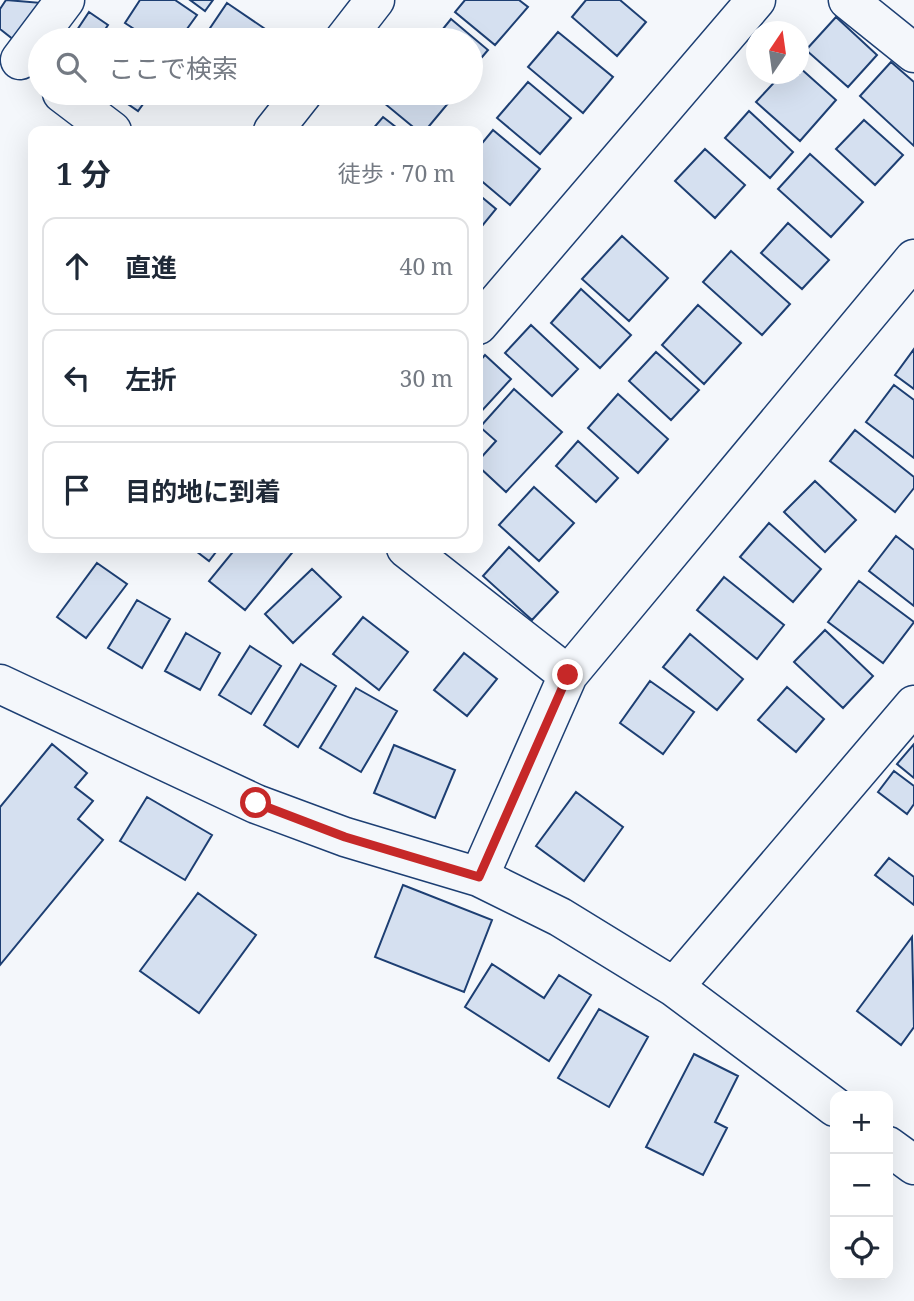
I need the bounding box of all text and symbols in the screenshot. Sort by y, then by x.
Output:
north arrow [746,21,809,84]
search box [28,28,483,105]
icon: search [52,48,90,86]
text: ここで検索 [108,50,238,86]
text: 1 分 [56,153,111,194]
text: 徒歩 · 70 m [338,157,455,189]
icon: ahead [58,247,96,285]
text: 直進 [125,249,177,285]
text: 40 m [400,250,453,282]
icon: left [58,359,96,397]
text: 左折 [125,361,177,397]
text: 30 m [400,362,453,394]
icon: arrive [58,471,96,509]
text: 目的地に到着 [125,473,281,509]
route end [552,659,583,690]
route start [240,787,271,818]
map controls [830,1091,893,1280]
button: + [830,1091,893,1154]
button: − [830,1154,893,1217]
button: locate [830,1217,893,1280]

